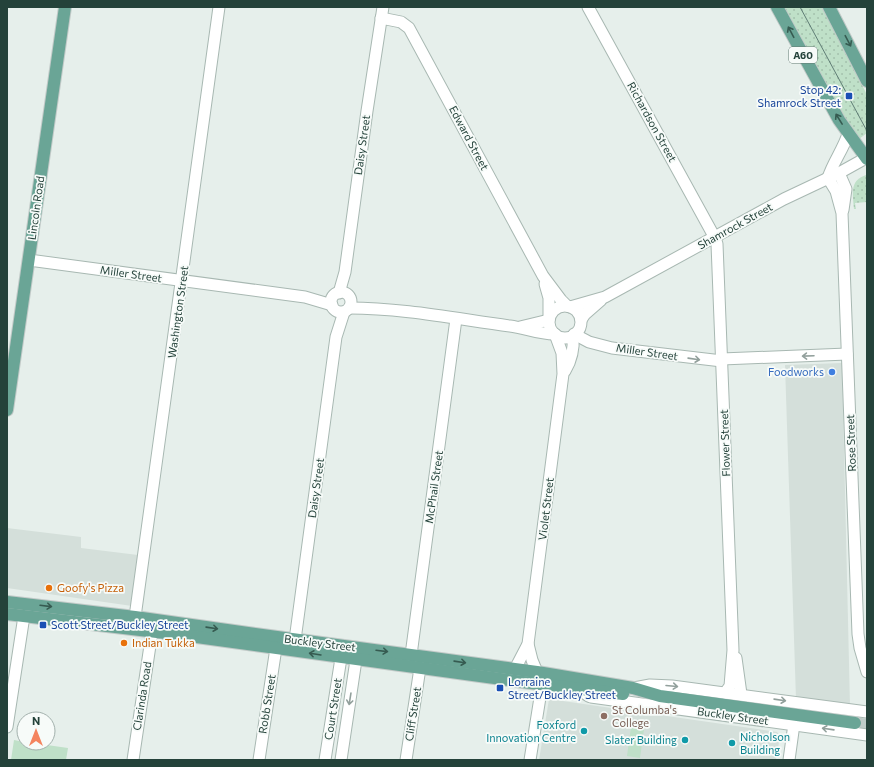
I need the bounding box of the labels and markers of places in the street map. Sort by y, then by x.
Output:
place label: Stop 42: Shamrock Street [758,83,841,109]
marker: Stop 42: Shamrock Street [844,91,854,101]
place label: Foodworks [768,365,824,378]
marker: Foodworks [827,367,837,377]
place label: Goofy's Pizza [57,581,124,594]
marker: Goofy's Pizza [44,583,54,593]
place label: Scott Street/Buckley Street [51,618,189,631]
marker: Scott Street/Buckley Street [38,620,48,630]
place label: Indian Tukka [132,636,195,649]
marker: Indian Tukka [119,638,129,648]
place label: Lorraine Street/Buckley Street [508,675,616,701]
marker: Lorraine Street/Buckley Street [495,683,505,693]
place label: St Columba's College [612,703,677,729]
marker: St Columba's College [599,711,609,721]
place label: Foxford Innovation Centre [486,718,576,744]
marker: Foxford Innovation Centre [579,726,589,736]
place label: Nicholson Building [740,730,790,756]
place label: Slater Building [605,733,677,746]
marker: Slater Building [680,735,690,745]
marker: Nicholson Building [727,738,737,748]

